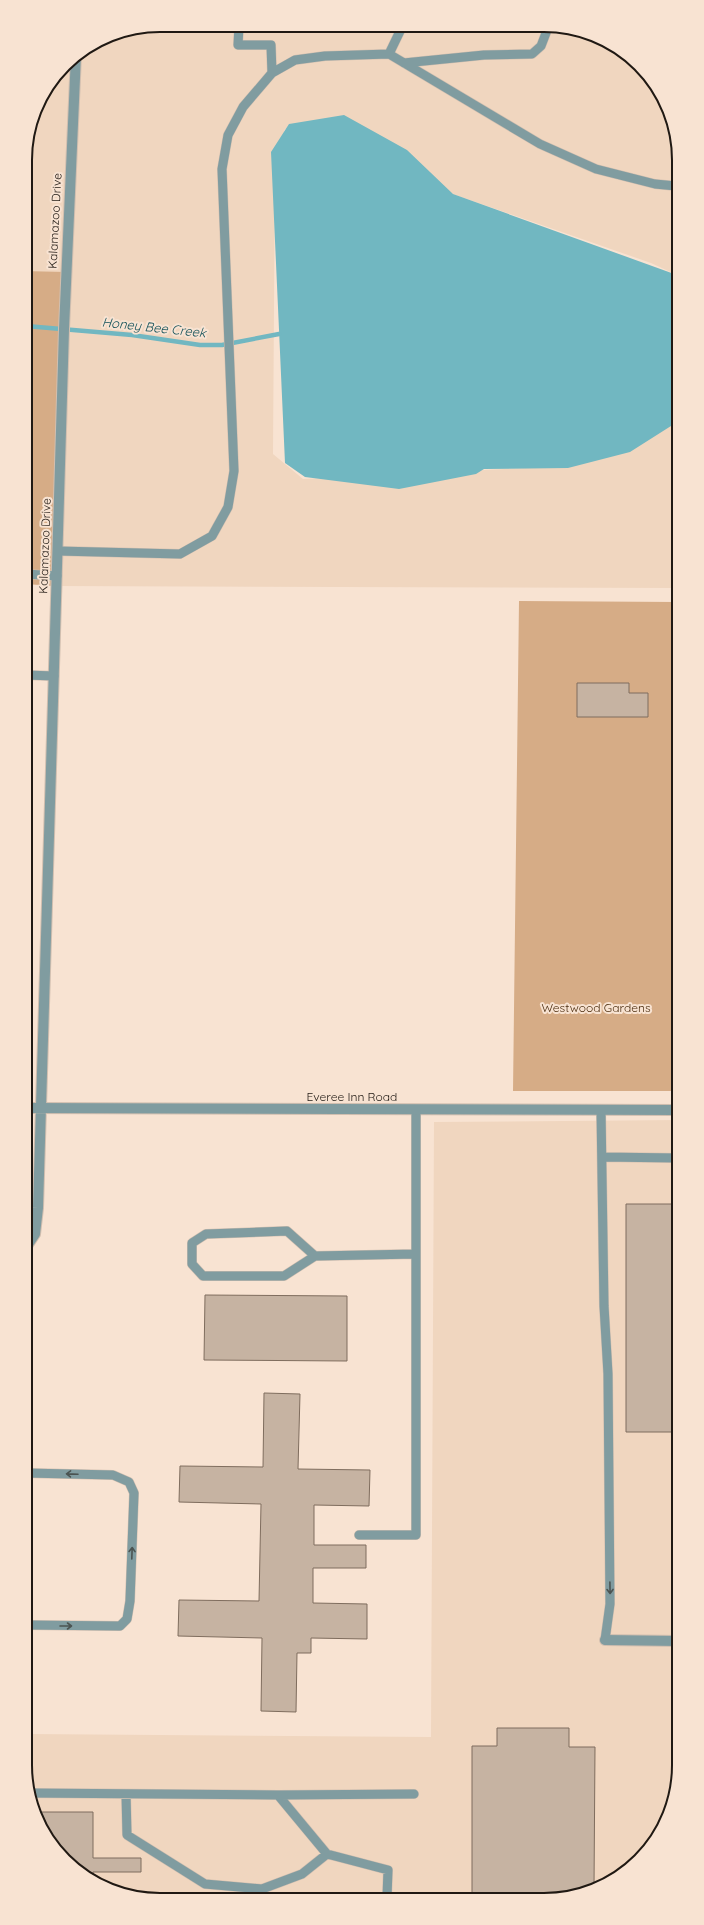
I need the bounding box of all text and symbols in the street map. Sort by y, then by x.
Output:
street label: Kalamazoo Drive [45,172,65,269]
water label: Honey Bee Creek [101,314,208,341]
street label: Kalamazoo Drive [35,498,54,594]
park label: Westwood Gardens [541,1000,651,1015]
street label: Everee Inn Road [307,1089,397,1104]
one-way arrow [66,1470,79,1478]
one-way arrow [128,1547,136,1560]
one-way arrow [606,1581,614,1594]
one-way arrow [59,1622,72,1630]

